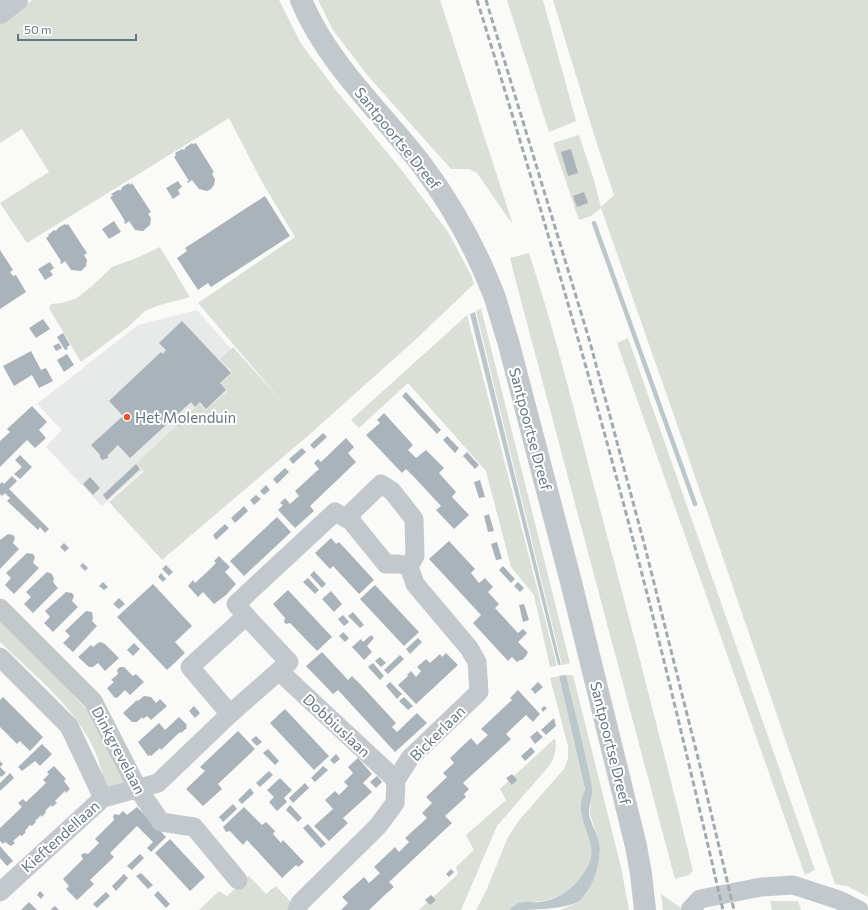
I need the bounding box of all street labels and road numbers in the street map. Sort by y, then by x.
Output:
street label: Santpoortse Dreef [351,83,445,193]
street label: Santpoortse Dreef [506,366,556,492]
street label: Santpoortse Dreef [587,680,635,807]
street label: Dobbiuslaan [300,689,374,761]
street label: Bickerlaan [406,702,468,764]
street label: Dinkgrevelaan [88,703,150,797]
street label: Kieftendellaan [17,796,103,876]

